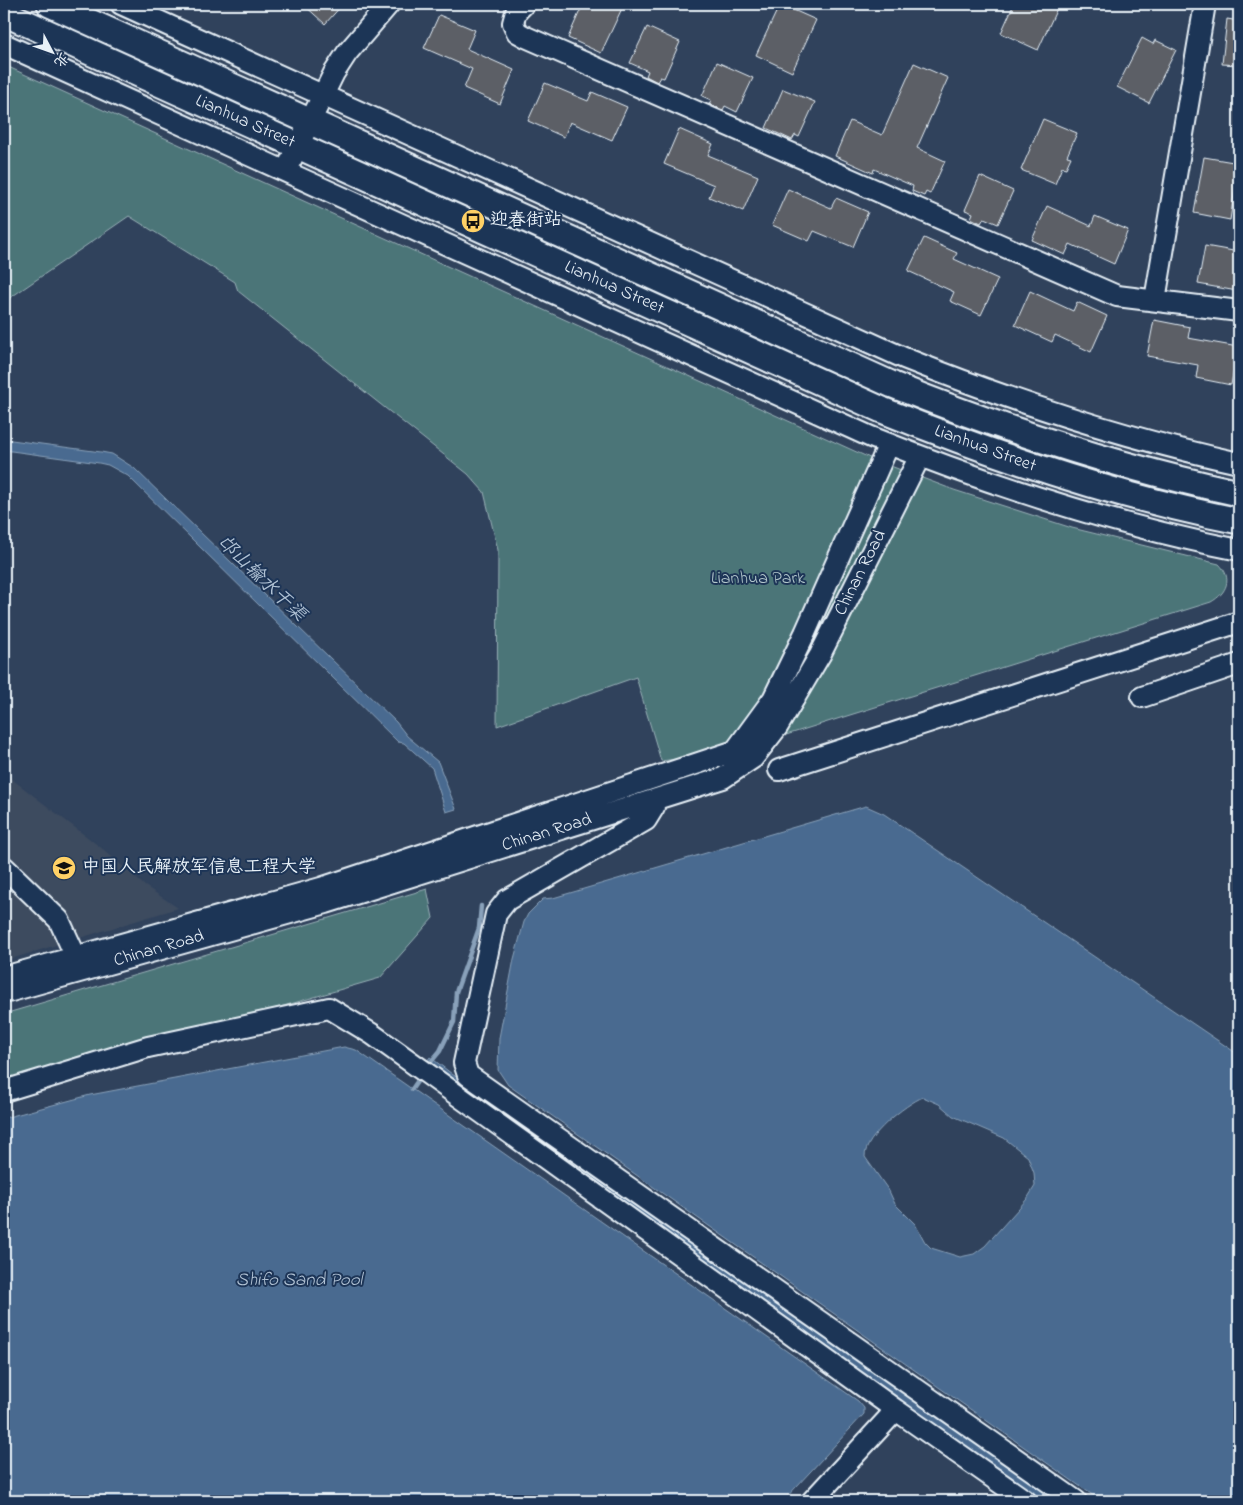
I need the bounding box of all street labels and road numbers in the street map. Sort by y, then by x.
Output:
street label: Lianhua Street [191,88,299,156]
street label: Lianhua Street [560,254,668,322]
street label: Lianhua Street [930,419,1040,479]
street label: Chinan Road [828,526,894,620]
street label: Chinan Road [499,807,595,859]
street label: Chinan Road [111,924,207,974]

